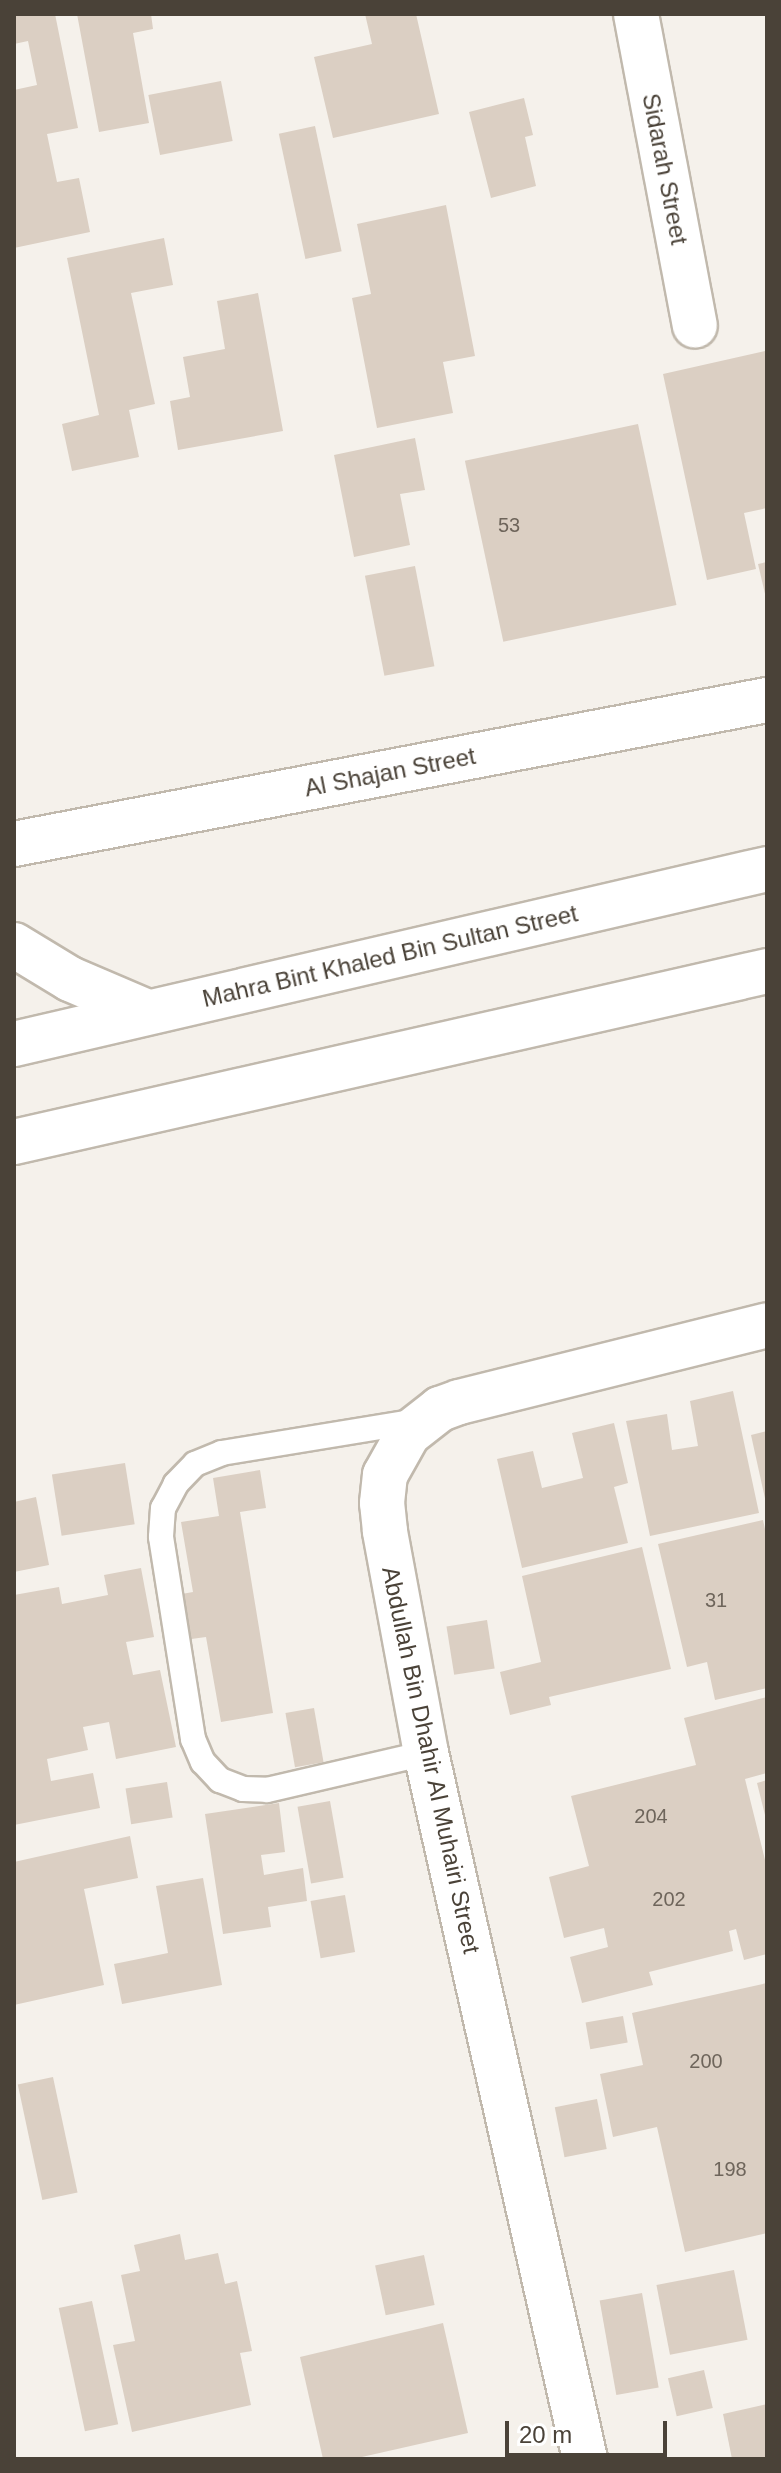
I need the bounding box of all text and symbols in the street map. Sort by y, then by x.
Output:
street label: Sidarah Street [636,91,694,247]
house number: 53 [498,513,520,537]
street label: Al Shajan Street [302,741,478,803]
street label: Mahra Bint Khaled Bin Sultan Street [200,899,580,1013]
street label: Abdullah Bin Dhahir Al Muhairi Street [376,1563,486,1957]
house number: 31 [705,1588,727,1612]
house number: 204 [634,1804,668,1828]
house number: 202 [652,1887,686,1911]
house number: 200 [689,2049,723,2073]
house number: 198 [713,2157,747,2181]
scale bar [509,2405,671,2455]
text: 20 m [519,2421,572,2448]

